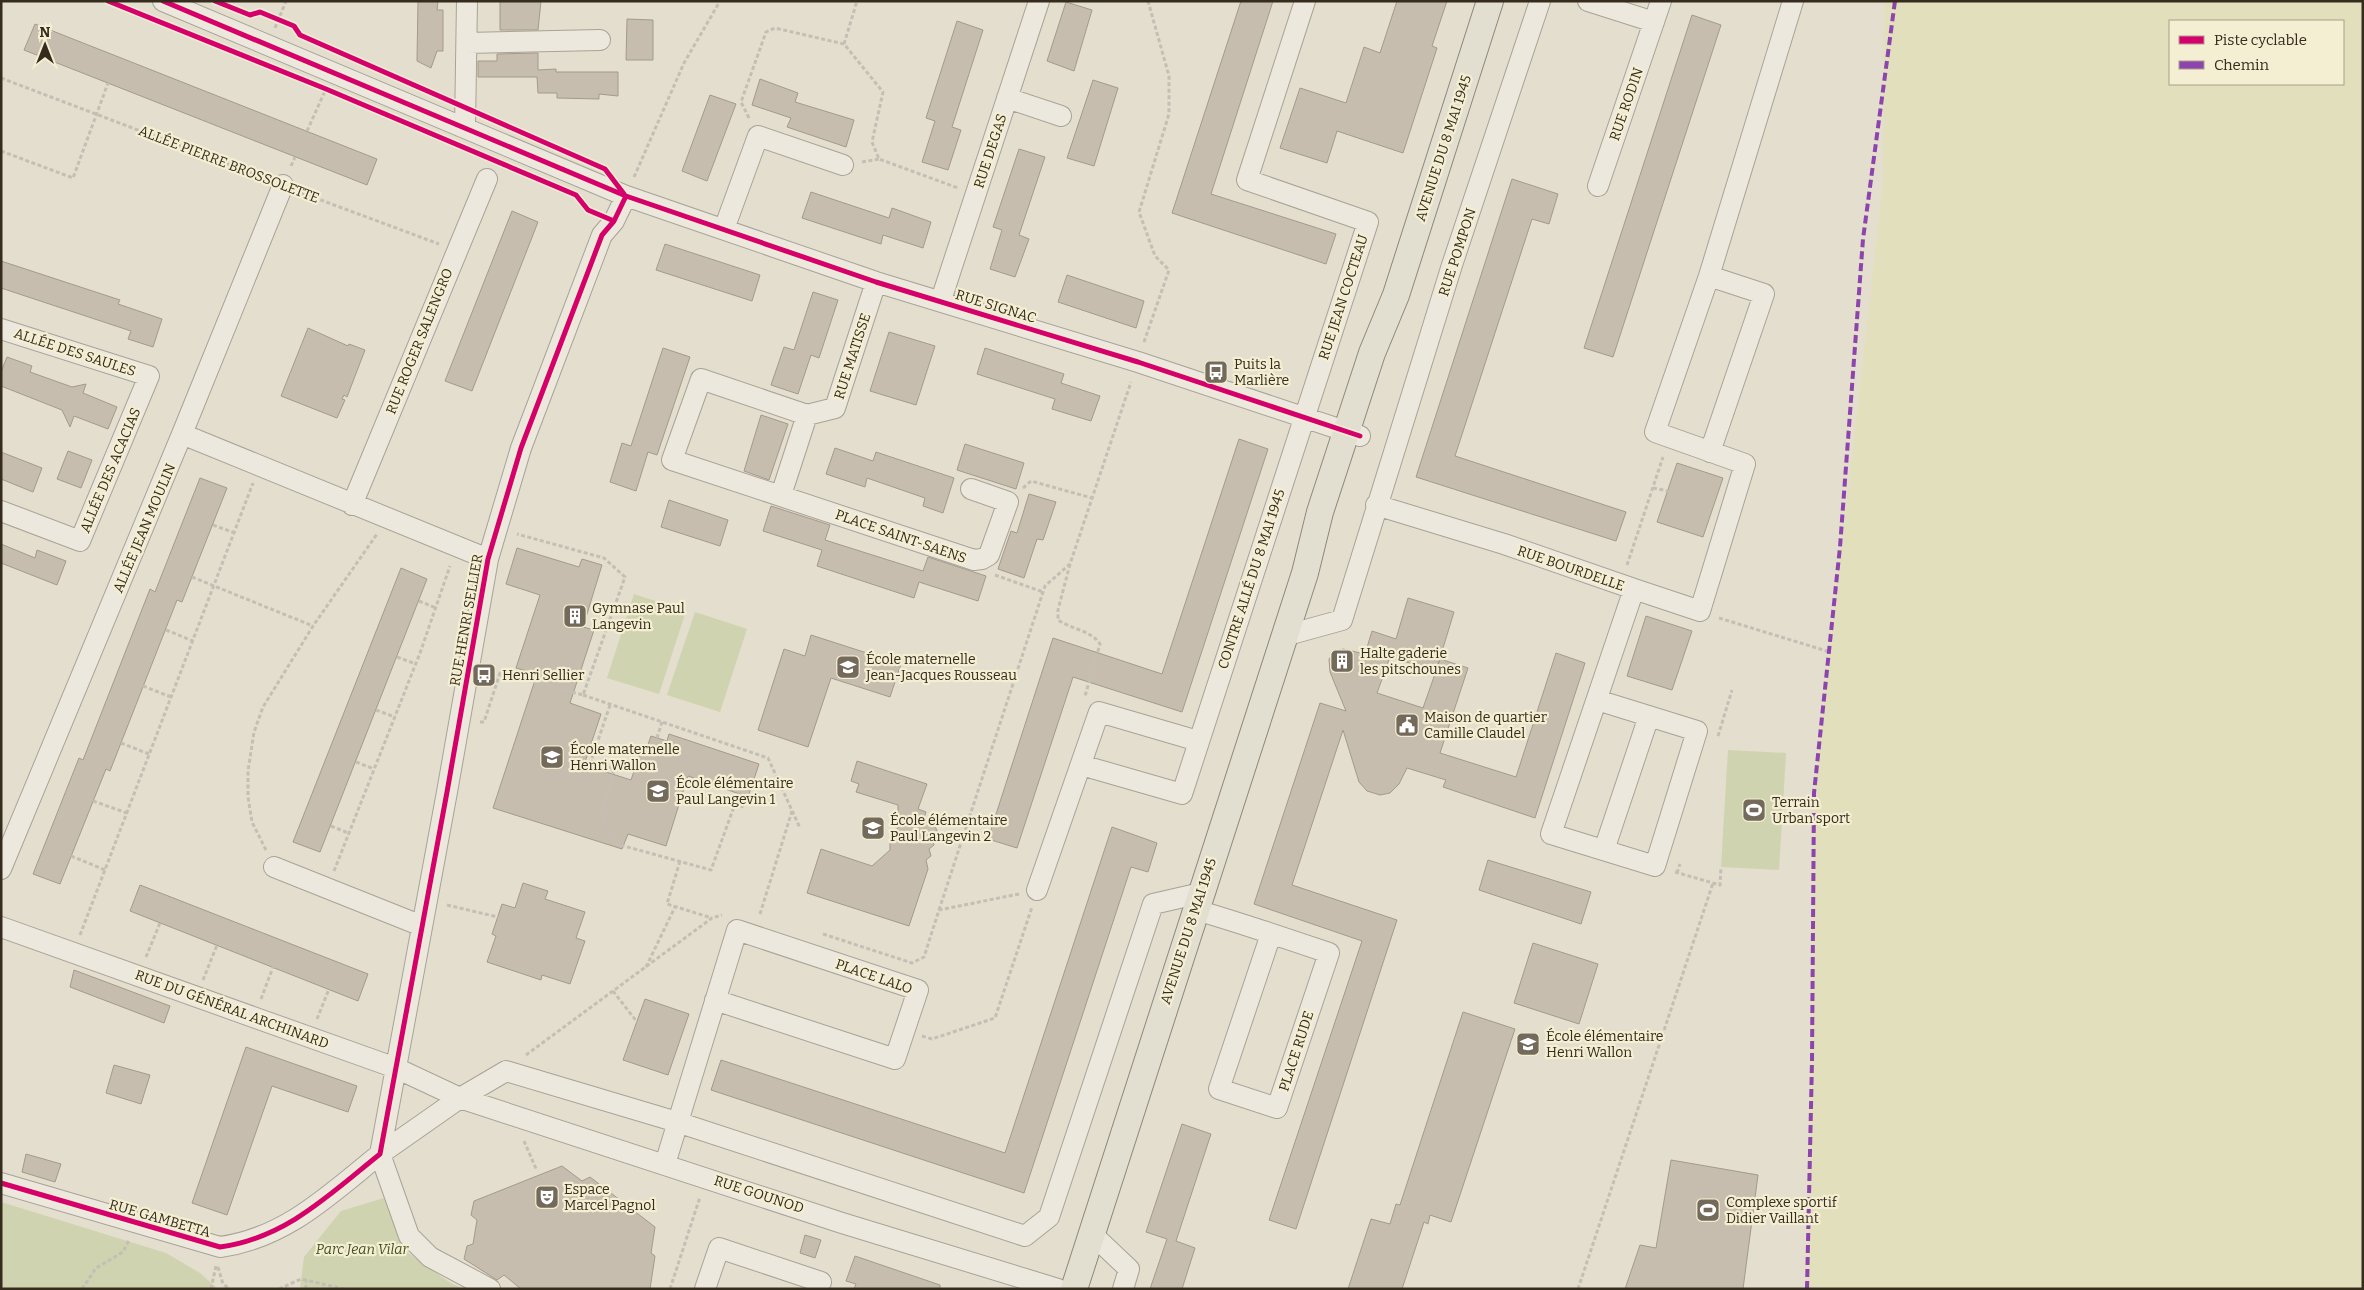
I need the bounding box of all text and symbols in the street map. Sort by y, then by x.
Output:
north arrow [20,20,70,70]
legend [2169,20,2344,85]
text: N [40,24,51,41]
text: Piste cyclable [2214,31,2307,49]
text: Chemin [2214,56,2270,74]
street label: RUE RODIN [1606,65,1647,143]
street label: AVENUE DU 8 MAI 1945 [1412,73,1475,224]
street label: RUE DEGAS [970,112,1011,191]
street label: ALLÉE PIERRE BROSSOLETTE [136,121,322,207]
street label: RUE POMPON [1435,206,1480,298]
street label: RUE JEAN COCTEAU [1315,232,1372,362]
street label: RUE ROGER SALENGRO [382,266,457,417]
street label: RUE SIGNAC [953,286,1038,327]
street label: RUE MATISSE [831,311,874,401]
street label: ALLÉE DES SAULES [12,324,138,380]
place label: Puits la Marlière [1234,356,1289,389]
bus stop icon: Puits la Marlière [1203,359,1229,385]
street label: ALLÉE DES ACACIAS [75,405,145,535]
street label: ALLÉE JEAN MOULIN [109,461,179,595]
street label: CONTRE ALLÉ DU 8 MAI 1945 [1213,487,1289,671]
street label: PLACE SAINT-SAENS [833,506,969,567]
street label: RUE BOURDELLE [1515,542,1627,595]
street label: RUE HENRI SELLIER [446,553,486,688]
place label: Gymnase Paul Langevin [592,600,685,633]
building icon: Gymnase Paul Langevin [562,603,588,629]
place label: Halte gaderie les pitschounes [1360,645,1461,678]
building icon: Halte gaderie les pitschounes [1329,648,1355,674]
place label: École maternelle Jean-Jacques Rousseau [865,650,1017,684]
school or university icon: École maternelle Jean-Jacques Rousseau [835,654,861,680]
bus stop icon: Henri Sellier [471,662,497,688]
place label: Henri Sellier [502,667,584,684]
place label: Maison de quartier Camille Claudel [1424,709,1547,742]
public building icon: Maison de quartier Camille Claudel [1394,712,1420,738]
place label: École maternelle Henri Wallon [570,740,680,774]
school or university icon: École maternelle Henri Wallon [539,744,565,770]
place label: École élémentaire Paul Langevin 1 [676,774,793,808]
school or university icon: École élémentaire Paul Langevin 1 [645,778,671,804]
place label: Terrain Urban sport [1772,794,1850,827]
sports icon: Terrain Urban sport [1741,797,1767,823]
place label: École élémentaire Paul Langevin 2 [890,811,1007,845]
school or university icon: École élémentaire Paul Langevin 2 [860,815,886,841]
street label: AVENUE DU 8 MAI 1945 [1157,856,1220,1007]
street label: PLACE LALO [833,955,915,998]
street label: RUE DU GÉNÉRAL ARCHINARD [133,965,331,1053]
street label: PLACE RUDE [1275,1009,1317,1094]
place label: École élémentaire Henri Wallon [1546,1027,1663,1061]
school or university icon: École élémentaire Henri Wallon [1515,1031,1541,1057]
street label: RUE GOUNOD [712,1172,806,1217]
place label: Espace Marcel Pagnol [564,1181,655,1214]
theatre icon: Espace Marcel Pagnol [534,1184,560,1210]
place label: Complexe sportif Didier Vaillant [1726,1194,1838,1227]
street label: RUE GAMBETTA [107,1196,213,1241]
sports icon: Complexe sportif Didier Vaillant [1695,1197,1721,1223]
park label: Parc Jean Vilar [316,1241,409,1258]

